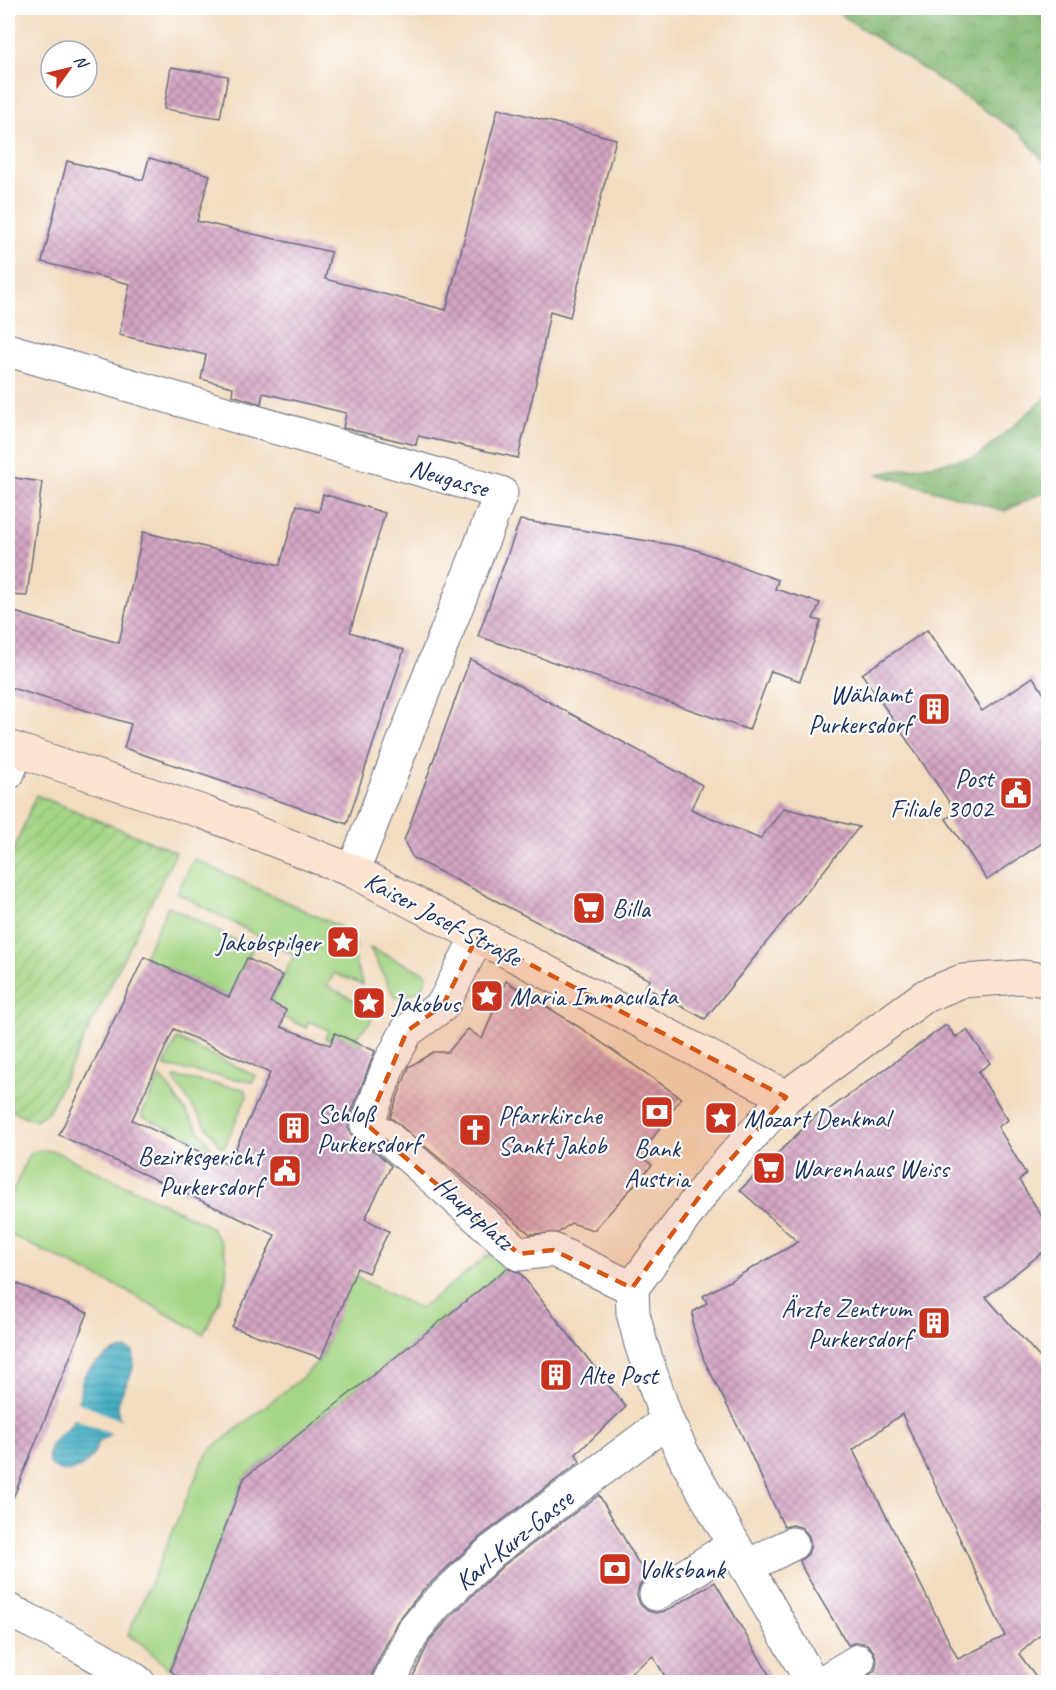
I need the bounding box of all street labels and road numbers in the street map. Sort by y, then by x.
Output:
street label: Neugasse [406,451,494,506]
street label: Kaiser Josef-Straße [359,864,529,975]
street label: Hauptplatz [427,1169,522,1259]
street label: Karl-Kurz-Gasse [448,1481,581,1598]

